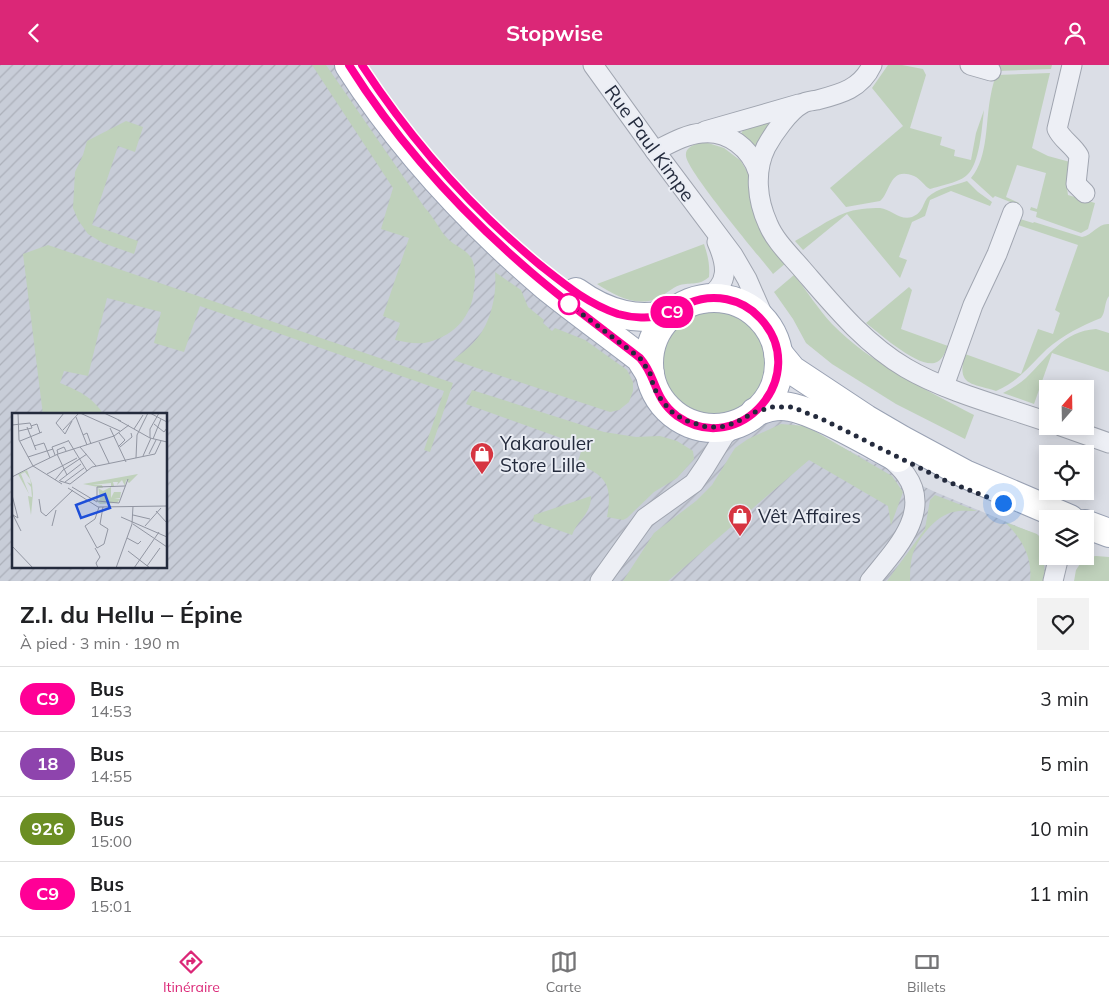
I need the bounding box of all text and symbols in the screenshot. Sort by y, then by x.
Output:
icon: back [20,19,48,47]
text: Stopwise [506,19,603,47]
icon: person [1061,19,1089,47]
street label: Rue Paul Kimpe [600,80,700,206]
unlabelled marker [558,293,580,315]
line badge: C9 [650,296,694,328]
text: C9 [660,300,684,323]
north arrow [1039,380,1094,435]
map controls [1039,380,1094,565]
inset map [12,413,168,568]
place label: Yakarouler Store Lille [499,431,593,477]
shop icon: Yakarouler Store Lille [469,441,495,475]
button: locate [1039,445,1094,500]
your location [991,491,1016,516]
shop icon: Vêt Affaires [727,503,753,537]
place label: Vêt Affaires [758,504,861,528]
button: layers [1039,510,1094,565]
button: heart [1037,598,1089,650]
text: Z.I. du Hellu – Épine [20,599,243,629]
text: À pied · 3 min · 190 m [20,633,180,653]
text: Bus [90,677,124,701]
text: C9 [36,687,59,710]
text: 3 min [1040,687,1089,711]
text: 14:53 [90,701,132,721]
text: Bus [90,742,124,766]
text: 18 [37,752,58,775]
text: 5 min [1040,752,1089,776]
text: 14:55 [90,766,132,786]
text: Bus [90,807,124,831]
text: 926 [31,817,64,840]
text: 10 min [1029,817,1089,841]
text: 15:00 [90,831,132,851]
text: Bus [90,872,124,896]
text: C9 [36,882,59,905]
text: 11 min [1029,882,1089,906]
text: 15:01 [90,896,132,916]
tab: Itinéraire [163,948,220,996]
tab: Carte [546,948,581,996]
tab: Billets [907,948,946,996]

